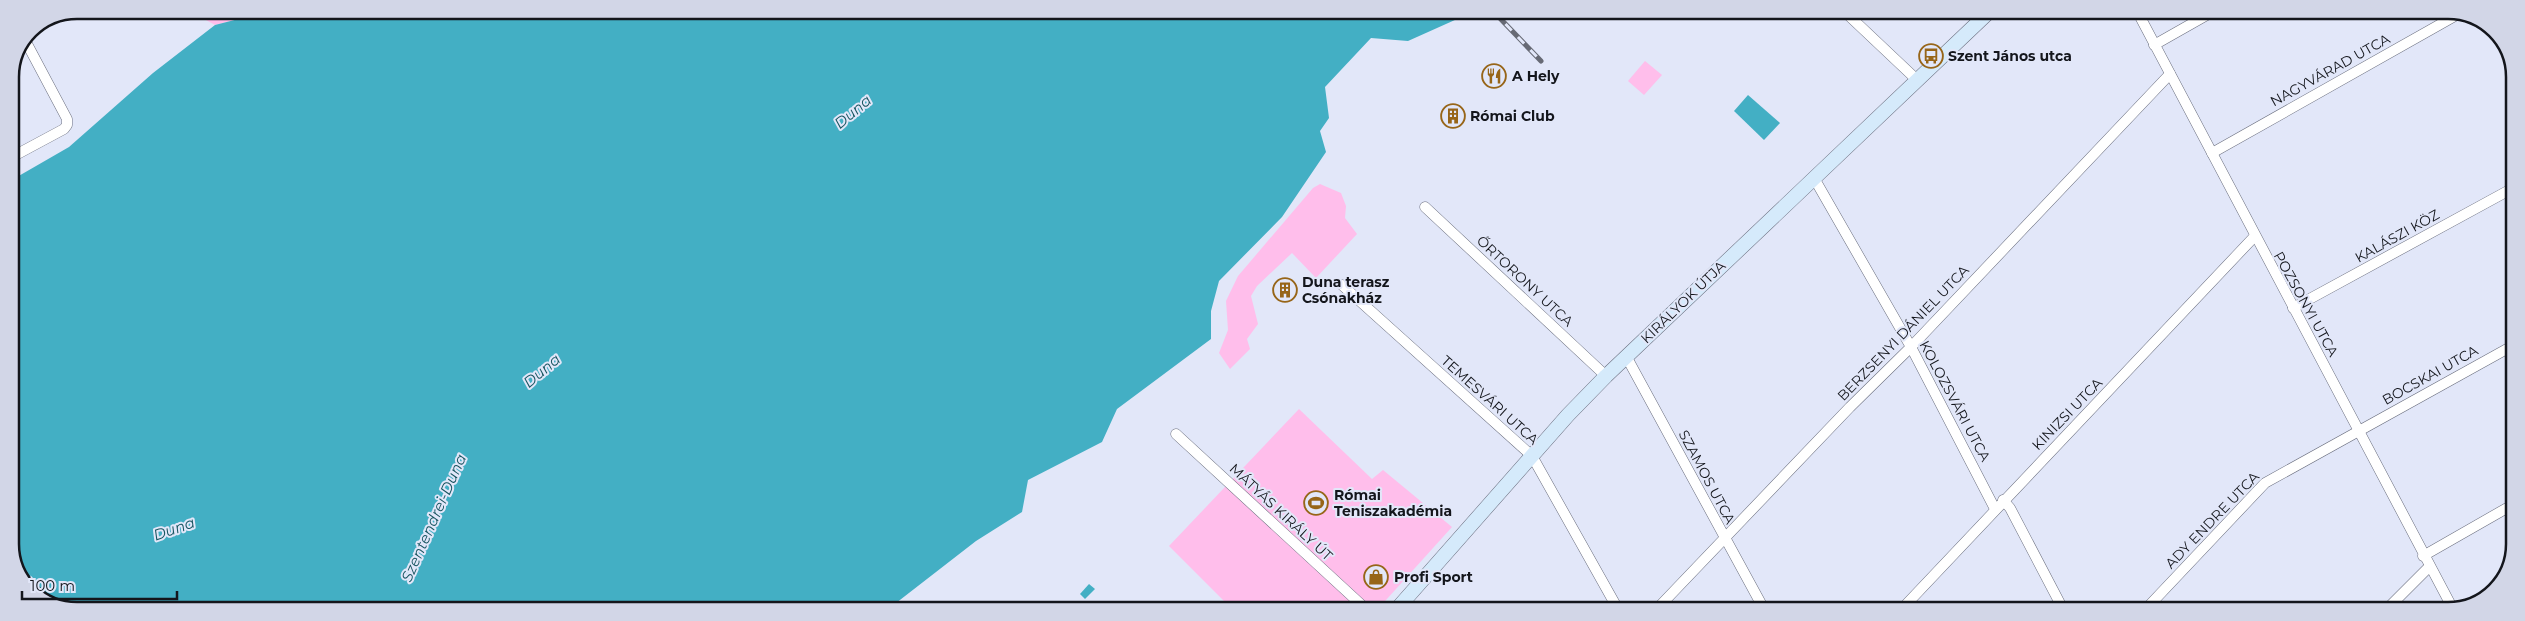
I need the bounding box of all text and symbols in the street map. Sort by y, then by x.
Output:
street label: NAGYVÁRAD UTCA [2267,29,2394,110]
bus stop icon: Szent János utca [1918,43,1944,69]
place label: Szent János utca [1948,47,2072,65]
restaurant icon: A Hely [1481,63,1507,89]
place label: A Hely [1511,67,1560,85]
water label: Duna [830,91,875,133]
building icon: Római Club [1440,103,1466,129]
place label: Római Club [1470,107,1555,125]
street label: KALÁSZI KÖZ [2352,205,2442,267]
street label: ŐRTORONY UTCA [1473,232,1578,331]
street label: POZSONYI UTCA [2270,248,2343,361]
street label: KIRÁLYOK ÚTJA [1637,256,1730,347]
street label: BERZSENYI DÁNIEL UTCA [1833,261,1973,405]
place label: Duna terasz Csónakház [1302,273,1390,307]
building icon: Duna terasz Csónakház [1272,277,1298,303]
street label: KOLOZSVÁRI UTCA [1916,337,1995,465]
street label: BOCSKAI UTCA [2379,341,2482,409]
water label: Duna [519,350,564,392]
street label: TEMESVÁRI UTCA [1438,352,1543,449]
street label: KINIZSI UTCA [2028,373,2107,454]
street label: SZAMOS UTCA [1675,427,1740,528]
water label: Szentendrei-Duna [397,451,470,585]
street label: MÁTYÁS KIRÁLY ÚT [1226,460,1336,564]
street label: ADY ENDRE UTCA [2161,467,2263,572]
place label: Római Teniszakadémia [1334,486,1452,520]
sports icon: Római Teniszakadémia [1303,490,1329,516]
water label: Duna [151,513,197,544]
shop icon: Profi Sport [1363,564,1389,590]
scale bar [22,568,178,600]
place label: Profi Sport [1394,568,1473,586]
text: 100 m [30,576,75,595]

